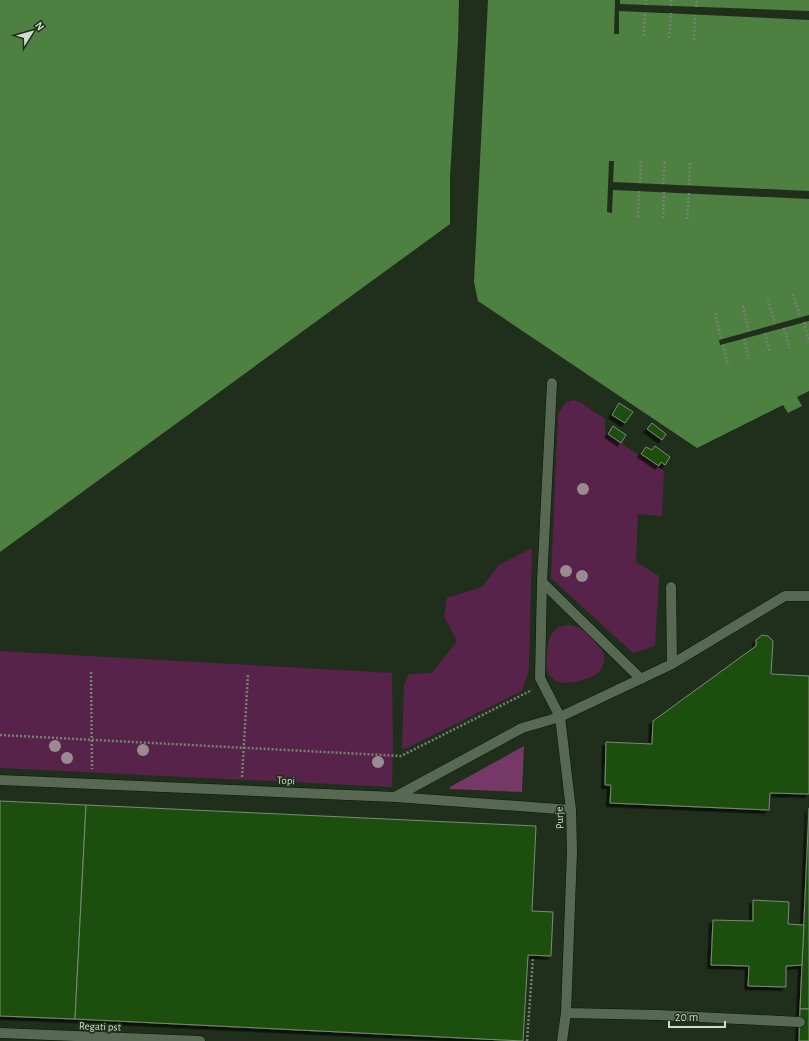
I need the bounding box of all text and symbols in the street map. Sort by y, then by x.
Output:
north arrow [12,12,52,52]
text: N [33,20,46,33]
street label: Topi [277,775,295,786]
street label: Purje [553,806,566,830]
scale bar [669,1003,725,1029]
text: 20 m [675,1011,698,1023]
street label: Regati pst [79,1020,122,1033]

